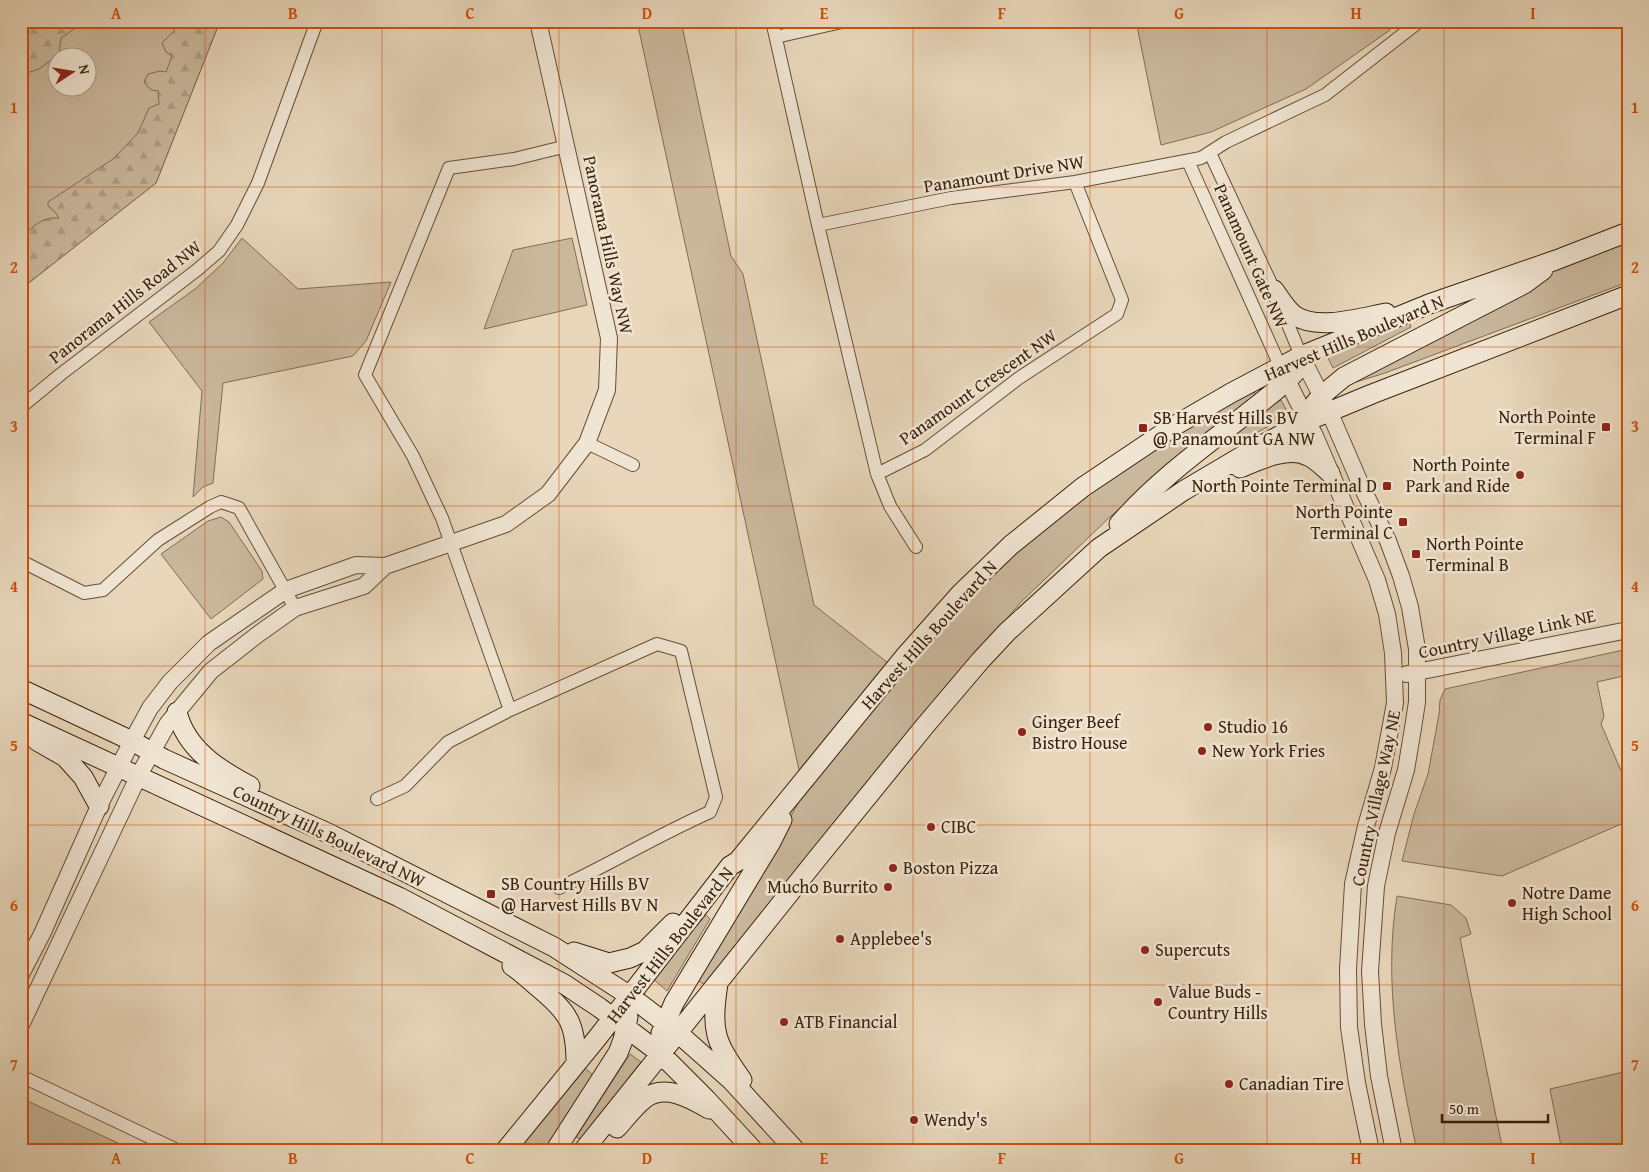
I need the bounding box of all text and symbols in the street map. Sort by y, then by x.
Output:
text: A [111,1,122,25]
text: B [288,1,298,25]
text: C [465,1,475,25]
text: D [642,1,652,25]
text: E [820,1,829,25]
text: F [998,1,1006,25]
text: G [1174,1,1184,25]
text: H [1350,1,1362,25]
text: I [1530,1,1536,25]
north arrow [48,48,98,98]
text: N [74,63,96,77]
text: 1 [10,95,18,119]
text: 1 [1631,95,1639,119]
street label: Panamount Drive NW [922,147,1087,200]
street label: Panorama Hills Way NW [576,153,641,337]
street label: Panamount Gate NW [1207,179,1296,333]
street label: Panorama Hills Road NW [43,233,207,370]
text: 2 [10,255,18,279]
text: 2 [1631,255,1639,279]
street label: Harvest Hills Boulevard N [1260,287,1448,388]
street label: Panamount Crescent NW [893,321,1063,451]
place label: North Pointe Terminal F [1498,403,1596,451]
place label: SB Harvest Hills BV @ Panamount GA NW [1153,404,1316,452]
text: 3 [10,414,18,438]
text: 3 [1631,414,1639,438]
marker: North Pointe Terminal F [1600,421,1612,433]
marker: SB Harvest Hills BV @ Panamount GA NW [1137,422,1149,434]
place label: North Pointe Park and Ride [1406,451,1510,499]
marker: North Pointe Park and Ride [1514,469,1526,481]
place label: North Pointe Terminal D [1192,472,1377,499]
marker: North Pointe Terminal D [1381,480,1393,492]
place label: North Pointe Terminal C [1295,498,1393,546]
marker: North Pointe Terminal C [1397,516,1409,528]
place label: North Pointe Terminal B [1426,530,1524,578]
marker: North Pointe Terminal B [1410,548,1422,560]
street label: Harvest Hills Boulevard N [854,554,1003,715]
text: 4 [10,574,18,598]
text: 4 [1631,574,1639,598]
street label: Country Village Link NE [1416,602,1598,665]
street label: Country Village Way NE [1344,707,1407,888]
place label: Ginger Beef Bistro House [1032,708,1128,756]
place label: Studio 16 [1218,713,1288,740]
marker: Studio 16 [1202,721,1214,733]
marker: Ginger Beef Bistro House [1016,726,1028,738]
text: 5 [10,733,18,757]
text: 5 [1631,733,1639,757]
place label: New York Fries [1212,737,1325,764]
marker: New York Fries [1196,745,1208,757]
street label: Country Hills Boulevard NW [228,777,431,894]
place label: CIBC [941,813,977,840]
marker: CIBC [925,821,937,833]
place label: Boston Pizza [903,854,999,881]
street label: Harvest Hills Boulevard N [600,860,740,1029]
marker: Boston Pizza [887,862,899,874]
place label: SB Country Hills BV @ Harvest Hills BV N [501,870,658,918]
place label: Mucho Burrito [767,873,878,900]
place label: Notre Dame High School [1522,879,1612,927]
marker: Mucho Burrito [882,881,894,893]
marker: SB Country Hills BV @ Harvest Hills BV N [485,888,497,900]
text: 6 [10,893,18,917]
text: 6 [1631,893,1639,917]
marker: Notre Dame High School [1506,897,1518,909]
place label: Applebee's [850,925,932,952]
marker: Applebee's [834,933,846,945]
place label: Supercuts [1155,936,1230,963]
marker: Supercuts [1139,944,1151,956]
place label: Value Buds - Country Hills [1168,978,1268,1026]
marker: Value Buds - Country Hills [1152,996,1164,1008]
place label: ATB Financial [794,1008,897,1035]
marker: ATB Financial [778,1016,790,1028]
text: 7 [10,1052,18,1076]
text: 7 [1631,1052,1639,1076]
place label: Canadian Tire [1239,1070,1344,1097]
marker: Canadian Tire [1223,1078,1235,1090]
scale bar [1442,1092,1548,1124]
text: 50 m [1449,1098,1480,1119]
place label: Wendy's [924,1106,988,1133]
marker: Wendy's [908,1114,920,1126]
text: A [111,1146,122,1170]
text: B [288,1146,298,1170]
text: C [465,1146,475,1170]
text: D [642,1146,652,1170]
text: E [820,1146,829,1170]
text: F [998,1146,1006,1170]
text: G [1174,1146,1184,1170]
text: H [1350,1146,1362,1170]
text: I [1530,1146,1536,1170]

